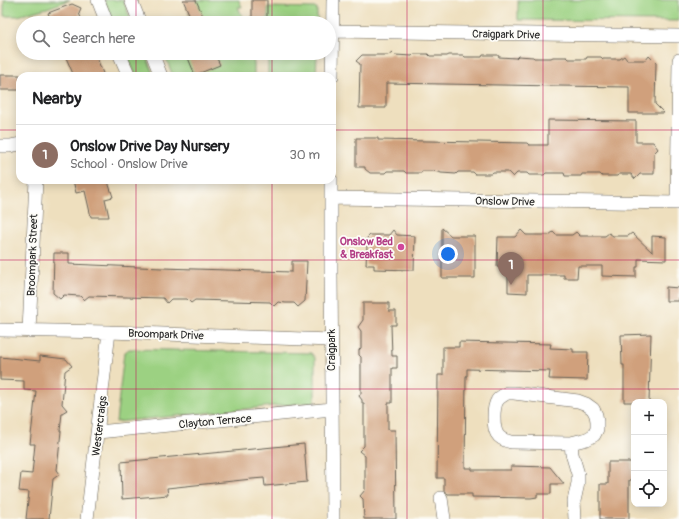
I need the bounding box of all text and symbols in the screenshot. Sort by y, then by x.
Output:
search box [16,16,336,60]
icon: search [30,27,52,49]
street label: Craigpark Drive [472,27,541,42]
text: Search here [62,29,135,48]
text: Nearby [32,88,81,109]
text: Onslow Drive Day Nursery [70,137,230,156]
text: 1 [42,147,48,163]
text: 30 m [290,147,320,163]
text: School · Onslow Drive [70,156,188,172]
street label: Onslow Drive [475,194,535,209]
street label: Broompark Street [25,213,40,296]
place label: Onslow Bed & Breakfast [340,235,394,261]
marker: Onslow Bed & Breakfast [396,242,406,252]
your location [438,244,458,264]
pin: 1 [498,252,524,285]
street label: Broompark Drive [128,327,205,342]
street label: Craigpark [325,329,338,371]
street label: Westercraigs [89,395,110,457]
map controls [631,399,667,507]
button: + [631,399,667,435]
street label: Clayton Terrace [178,412,252,431]
button: − [631,435,667,471]
button: locate [631,471,667,507]

